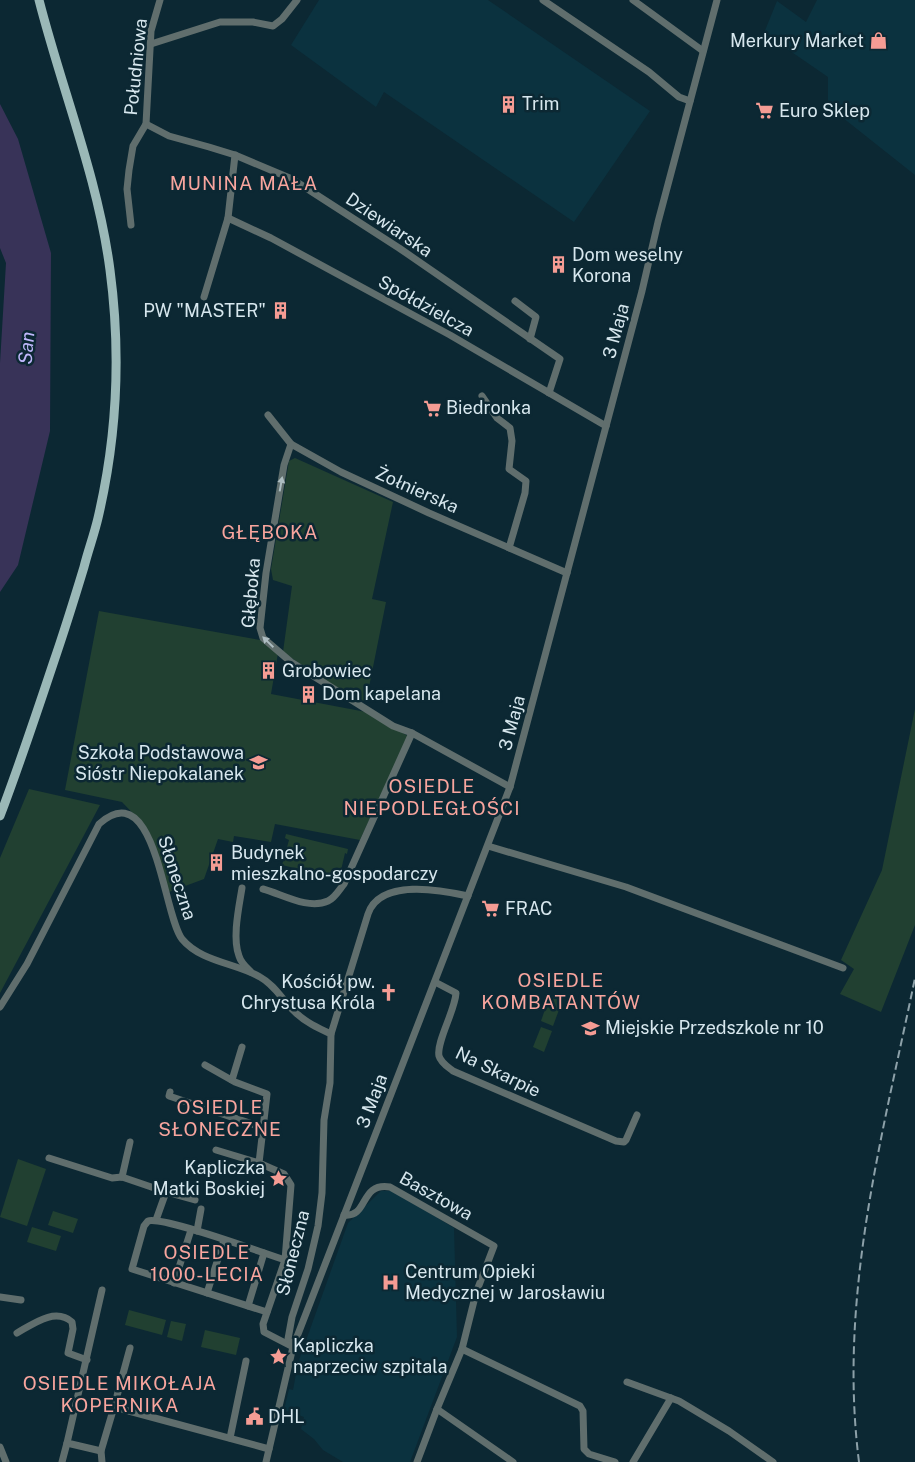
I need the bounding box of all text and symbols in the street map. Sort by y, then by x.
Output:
street label: Południowa [120,17,151,117]
place label: Merkury Market [730,30,864,51]
shop icon: Merkury Market [868,31,888,51]
place label: Trim [522,93,559,114]
building icon: Trim [498,94,518,114]
place label: Euro Sklep [779,100,870,121]
supermarket icon: Euro Sklep [755,101,775,121]
district label: MUNINA MAŁA [170,172,318,194]
street label: Dziewiarska [342,188,437,261]
place label: Dom weselny Korona [572,244,683,286]
building icon: Dom weselny Korona [548,255,568,275]
street label: Spółdzielcza [375,271,478,340]
place label: PW "MASTER" [143,300,266,321]
building icon: PW "MASTER" [270,301,290,321]
street label: 3 Maja [598,301,633,361]
water label: San [14,331,38,365]
place label: Biedronka [446,397,531,418]
supermarket icon: Biedronka [422,398,442,418]
street label: Żołnierska [372,461,462,517]
one-way arrow [278,476,286,492]
district label: GŁĘBOKA [221,521,319,543]
street label: Głęboka [237,557,264,629]
one-way arrow [262,636,274,648]
place label: Grobowiec [282,660,372,681]
building icon: Grobowiec [258,661,278,681]
place label: Dom kapelana [322,683,441,704]
building icon: Dom kapelana [298,684,318,704]
street label: 3 Maja [494,693,529,753]
place label: Szkoła Podstawowa Sióstr Niepokalanek [75,742,244,784]
school or university icon: Szkoła Podstawowa Sióstr Niepokalanek [248,753,268,773]
district label: OSIEDLE NIEPODLEGŁOŚCI [343,775,521,819]
street label: Słoneczna [154,833,201,923]
place label: Budynek mieszkalno-gospodarczy [231,842,438,884]
building icon: Budynek mieszkalno-gospodarczy [207,853,227,873]
place label: FRAC [505,898,552,919]
supermarket icon: FRAC [481,899,501,919]
district label: OSIEDLE KOMBATANTÓW [481,969,641,1013]
place label: Kościół pw. Chrystusa Króla [241,971,375,1013]
church icon: Kościół pw. Chrystusa Króla [379,982,399,1002]
place label: Miejskie Przedszkole nr 10 [605,1017,824,1038]
school or university icon: Miejskie Przedszkole nr 10 [581,1018,601,1038]
street label: Na Skarpie [452,1042,544,1101]
street label: 3 Maja [352,1071,391,1131]
district label: OSIEDLE SŁONECZNE [158,1096,282,1140]
place label: Kapliczka Matki Boskiej [153,1157,265,1199]
street label: Basztowa [396,1167,476,1224]
place icon: Kapliczka Matki Boskiej [269,1168,289,1188]
street label: Słoneczna [272,1208,313,1298]
district label: OSIEDLE 1000-LECIA [150,1241,264,1285]
place label: Centrum Opieki Medycznej w Jarosławiu [405,1261,605,1303]
hospital icon: Centrum Opieki Medycznej w Jarosławiu [381,1272,401,1292]
place label: Kapliczka naprzeciw szpitala [293,1335,448,1377]
place icon: Kapliczka naprzeciw szpitala [269,1346,289,1366]
district label: OSIEDLE MIKOŁAJA KOPERNIKA [23,1372,217,1416]
place label: DHL [268,1406,305,1427]
public building icon: DHL [244,1407,264,1427]

